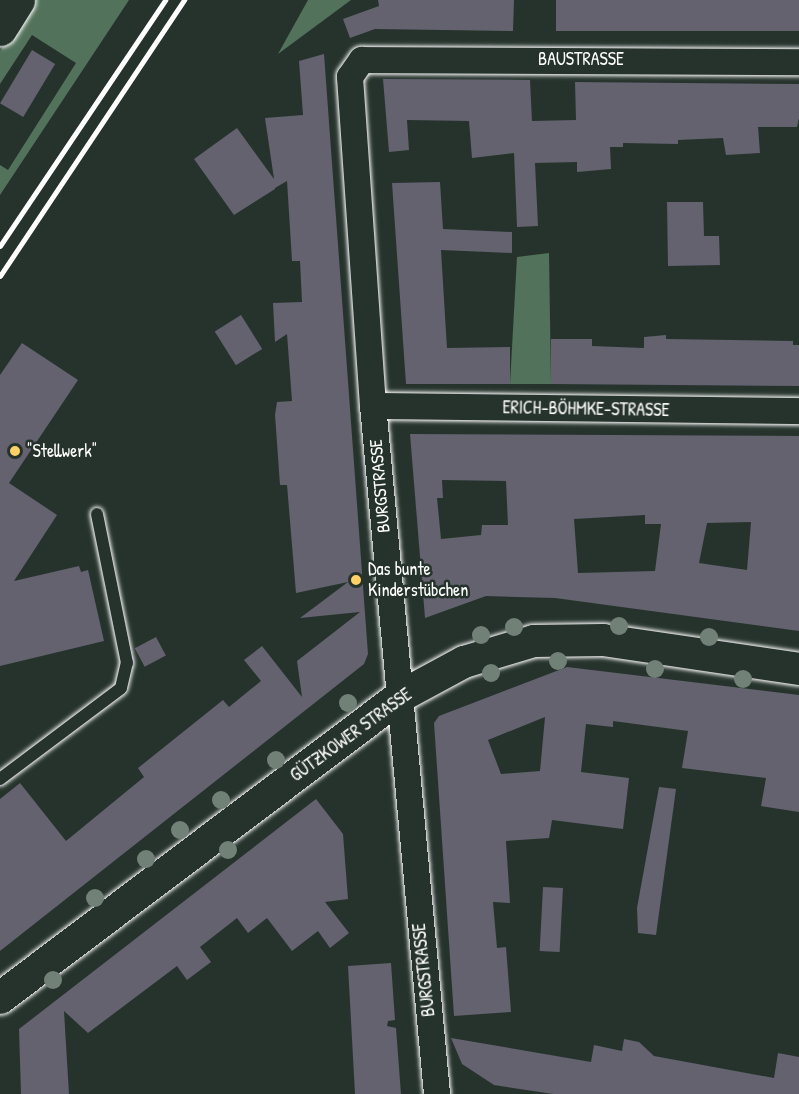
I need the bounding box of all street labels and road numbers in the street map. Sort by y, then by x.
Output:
street label: BAUSTRASSE [538,48,624,70]
street label: ERICH-BÖHMKE-STRASSE [502,397,670,421]
street label: BURGSTRASSE [365,438,395,534]
street label: GÜTZKOWER STRASSE [286,684,416,786]
street label: BURGSTRASSE [408,922,440,1018]

